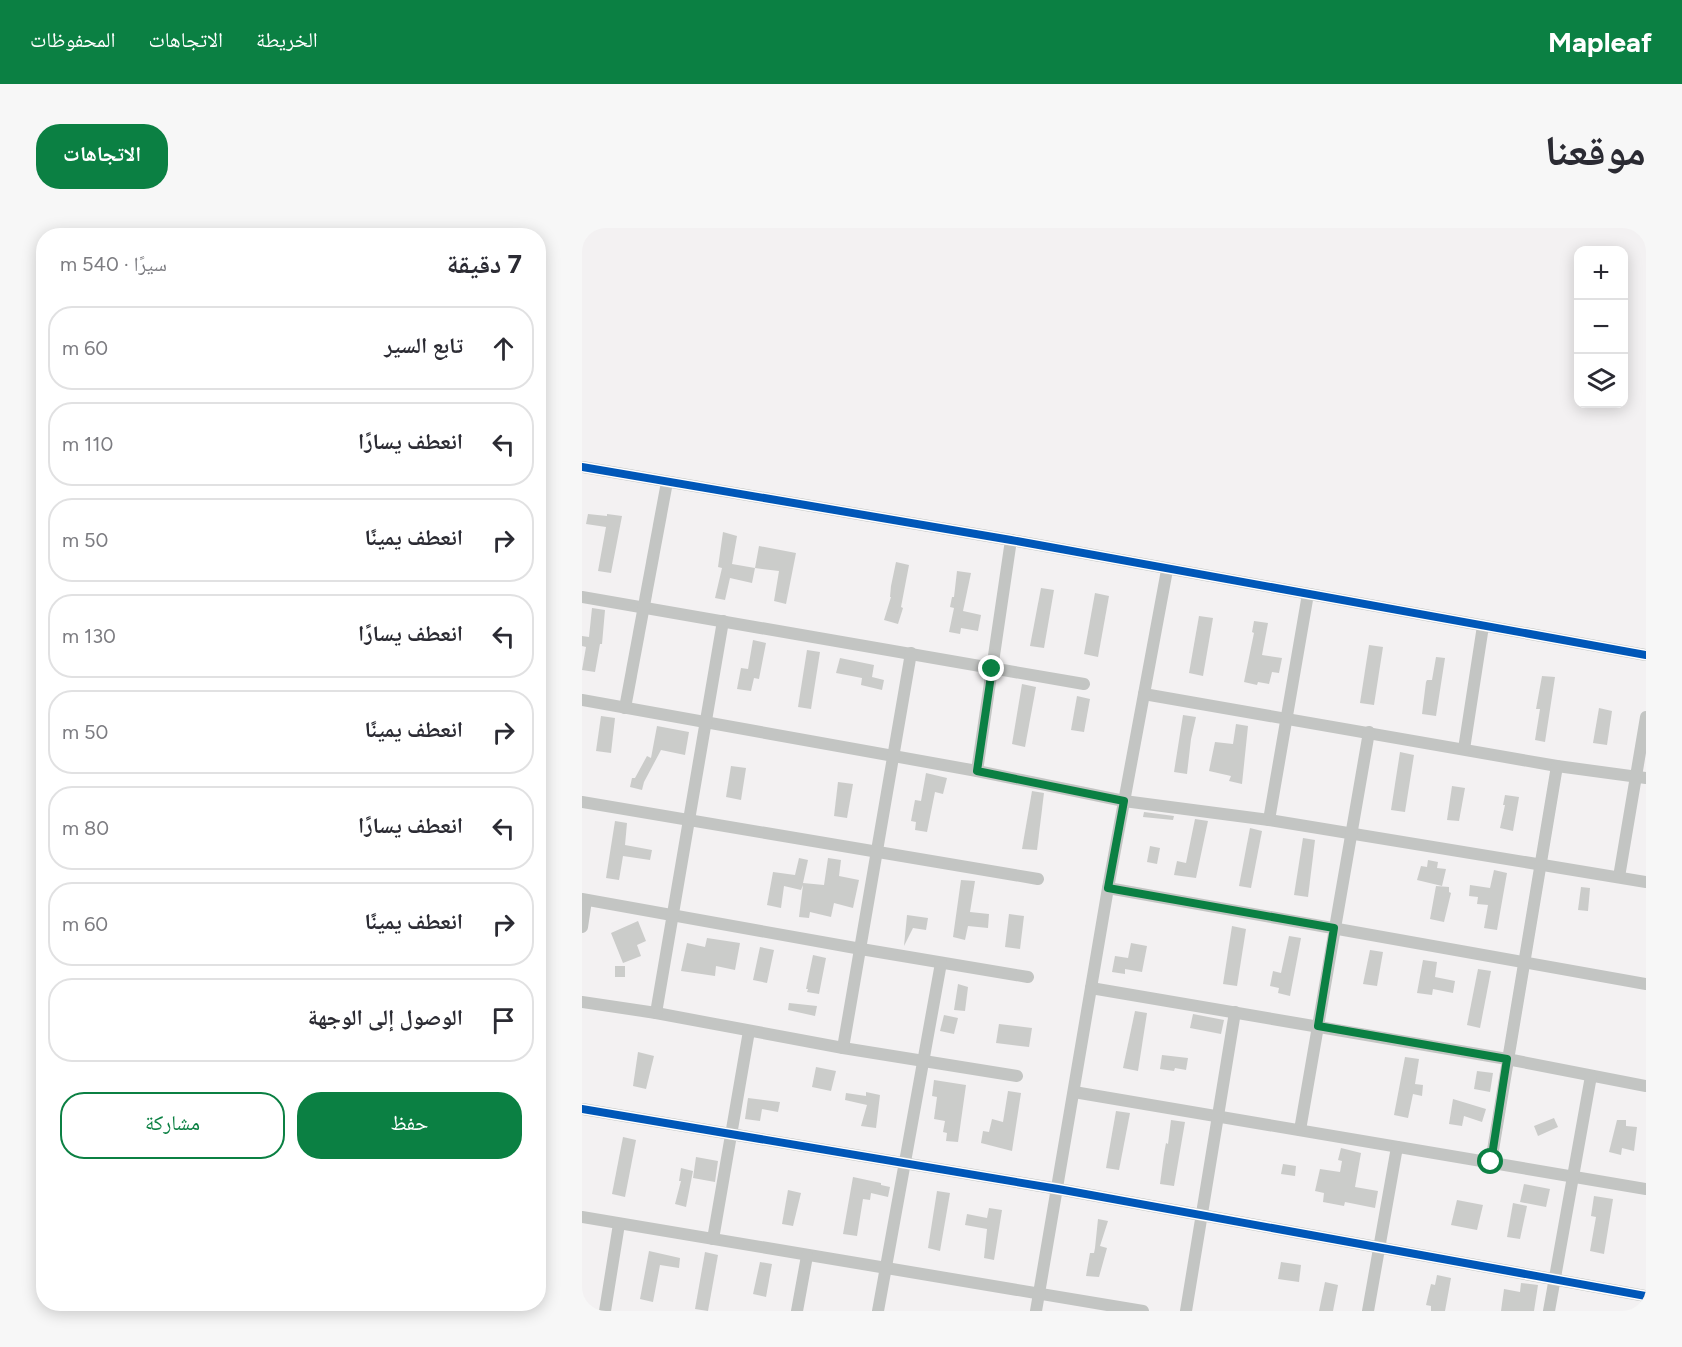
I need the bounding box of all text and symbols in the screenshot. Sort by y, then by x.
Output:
text: Mapleaf [1548,25,1652,59]
text: المحفوظات [30,27,115,52]
text: الاتجاهات [148,27,223,52]
text: الخريطة [256,27,318,52]
button: الاتجاهات [36,124,168,189]
text: موقعنا [1545,125,1646,176]
map controls [1574,246,1628,408]
button: + [1574,246,1628,300]
text: 7 دقيقة [447,248,522,280]
text: سيرًا · 540 m [60,252,167,276]
button: − [1574,300,1628,354]
text: تابع السير [384,332,463,359]
icon: ahead [487,332,520,365]
text: 60 m [62,336,108,360]
button: layers [1574,354,1628,408]
text: انعطف يسارًا [358,428,463,455]
icon: left [487,428,520,461]
text: 110 m [62,432,113,456]
text: انعطف يمينًا [364,524,463,551]
icon: right [487,524,520,557]
text: 50 m [62,528,108,552]
text: انعطف يسارًا [358,620,463,647]
icon: left [487,620,520,653]
text: 130 m [62,624,116,648]
route end [978,655,1004,681]
text: انعطف يمينًا [364,716,463,743]
icon: right [487,716,520,749]
text: 50 m [62,720,108,744]
text: انعطف يسارًا [358,812,463,839]
icon: left [487,812,520,845]
text: 80 m [62,816,109,840]
text: انعطف يمينًا [364,908,463,935]
icon: right [487,908,520,941]
text: 60 m [62,912,108,936]
text: الوصول إلى الوجهة [308,1004,463,1031]
icon: arrive [487,1004,520,1037]
button: مشاركة [60,1092,285,1159]
button: حفظ [297,1092,522,1159]
route start [1477,1148,1503,1174]

